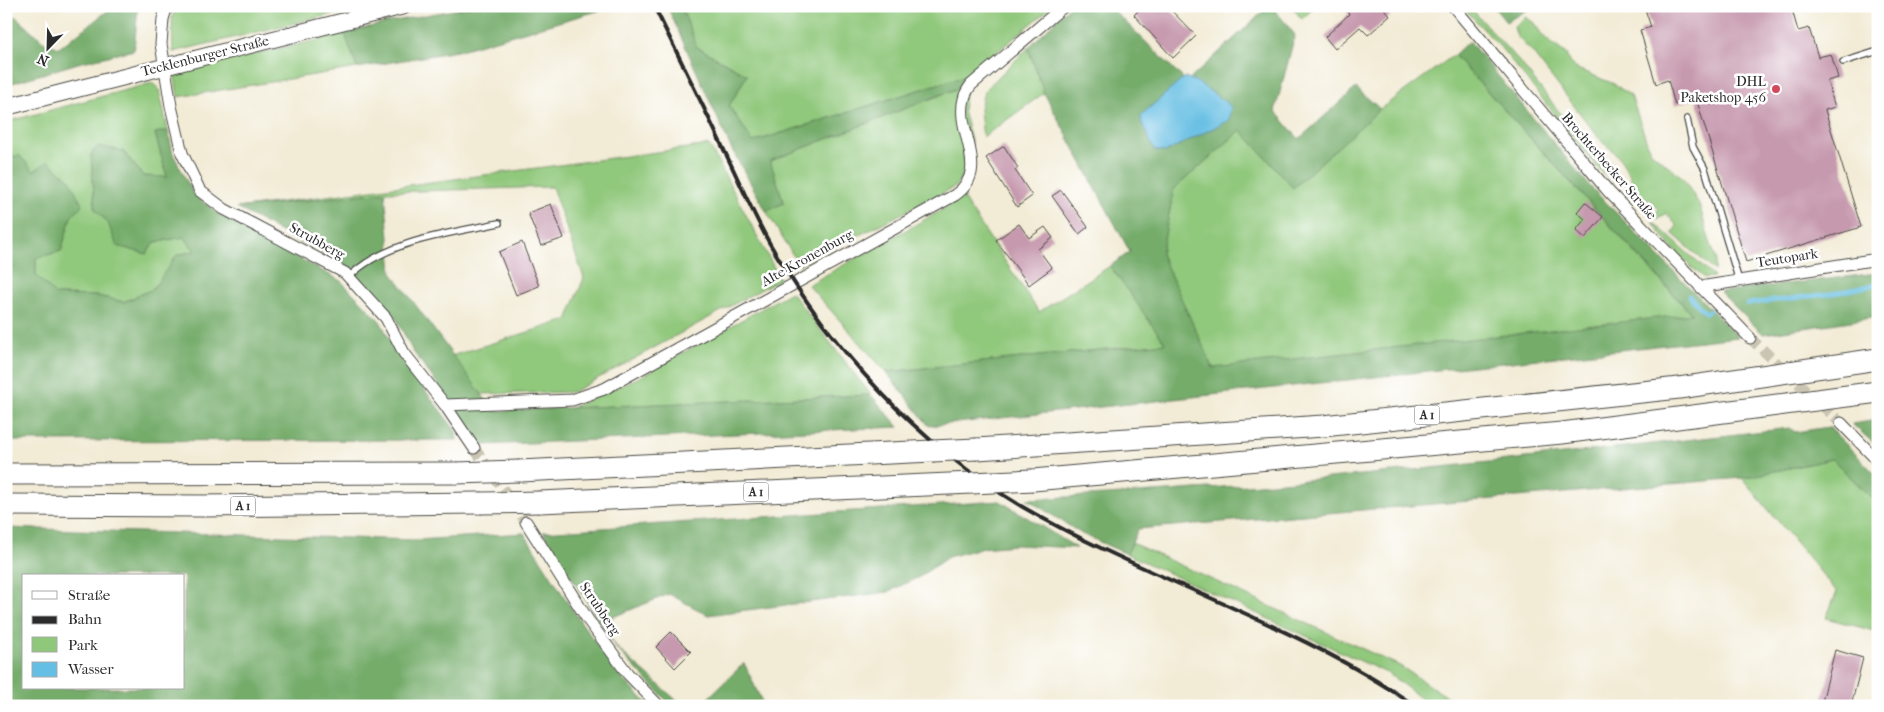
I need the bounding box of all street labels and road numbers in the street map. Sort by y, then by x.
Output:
street label: Tecklenburger Straße [139,32,271,80]
street label: Brochterbecker Straße [1558,109,1660,223]
street label: Strubberg [286,219,348,263]
street label: Alte Kronenburg [757,225,856,291]
street label: Teutopark [1755,245,1820,271]
road number: A 1 [1414,406,1440,424]
road number: A 1 [744,482,768,502]
road number: A 1 [230,496,256,516]
street label: Strubberg [576,579,624,639]

